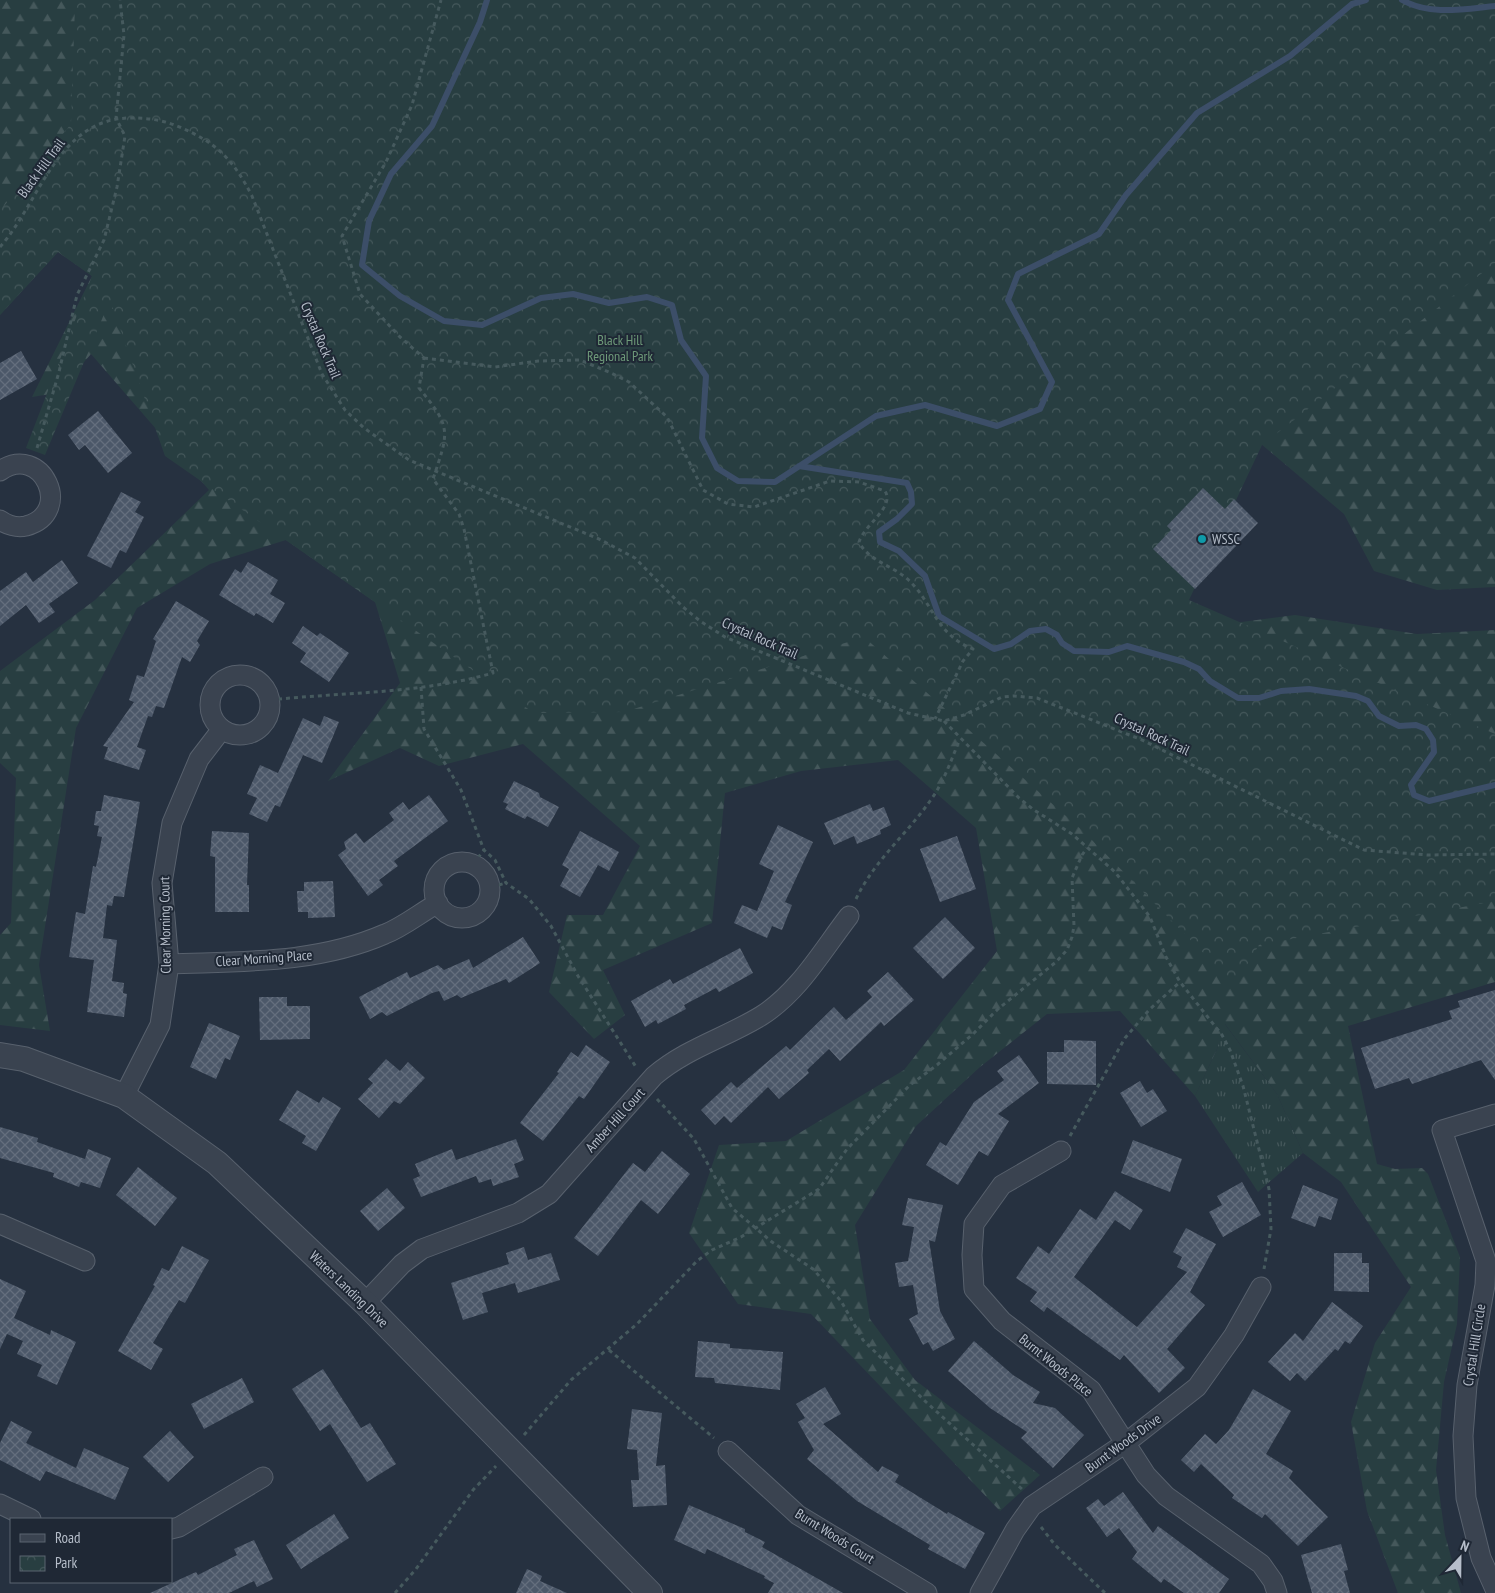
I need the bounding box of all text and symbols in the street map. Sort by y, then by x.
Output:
street label: Black Hill Trail [13,134,69,201]
street label: Crystal Rock Trail [297,299,345,382]
park label: Black Hill Regional Park [587,331,653,365]
place label: WSSC [1212,530,1240,548]
marker: WSSC [1196,533,1208,545]
street label: Crystal Rock Trail [719,613,802,663]
street label: Crystal Rock Trail [1111,709,1193,760]
street label: Clear Morning Court [155,876,175,974]
street label: Clear Morning Place [215,946,313,970]
street label: Amber Hill Court [581,1084,649,1156]
street label: Waters Landing Drive [306,1247,392,1331]
street label: Crystal Hill Circle [1459,1302,1489,1387]
street label: Burnt Woods Place [1015,1330,1097,1400]
street label: Burnt Woods Drive [1082,1409,1165,1477]
street label: Burnt Woods Court [792,1504,878,1568]
legend [10,1518,172,1583]
text: Road [55,1528,81,1547]
north arrow [1435,1533,1485,1583]
text: N [1458,1536,1472,1556]
text: Park [55,1553,77,1572]

